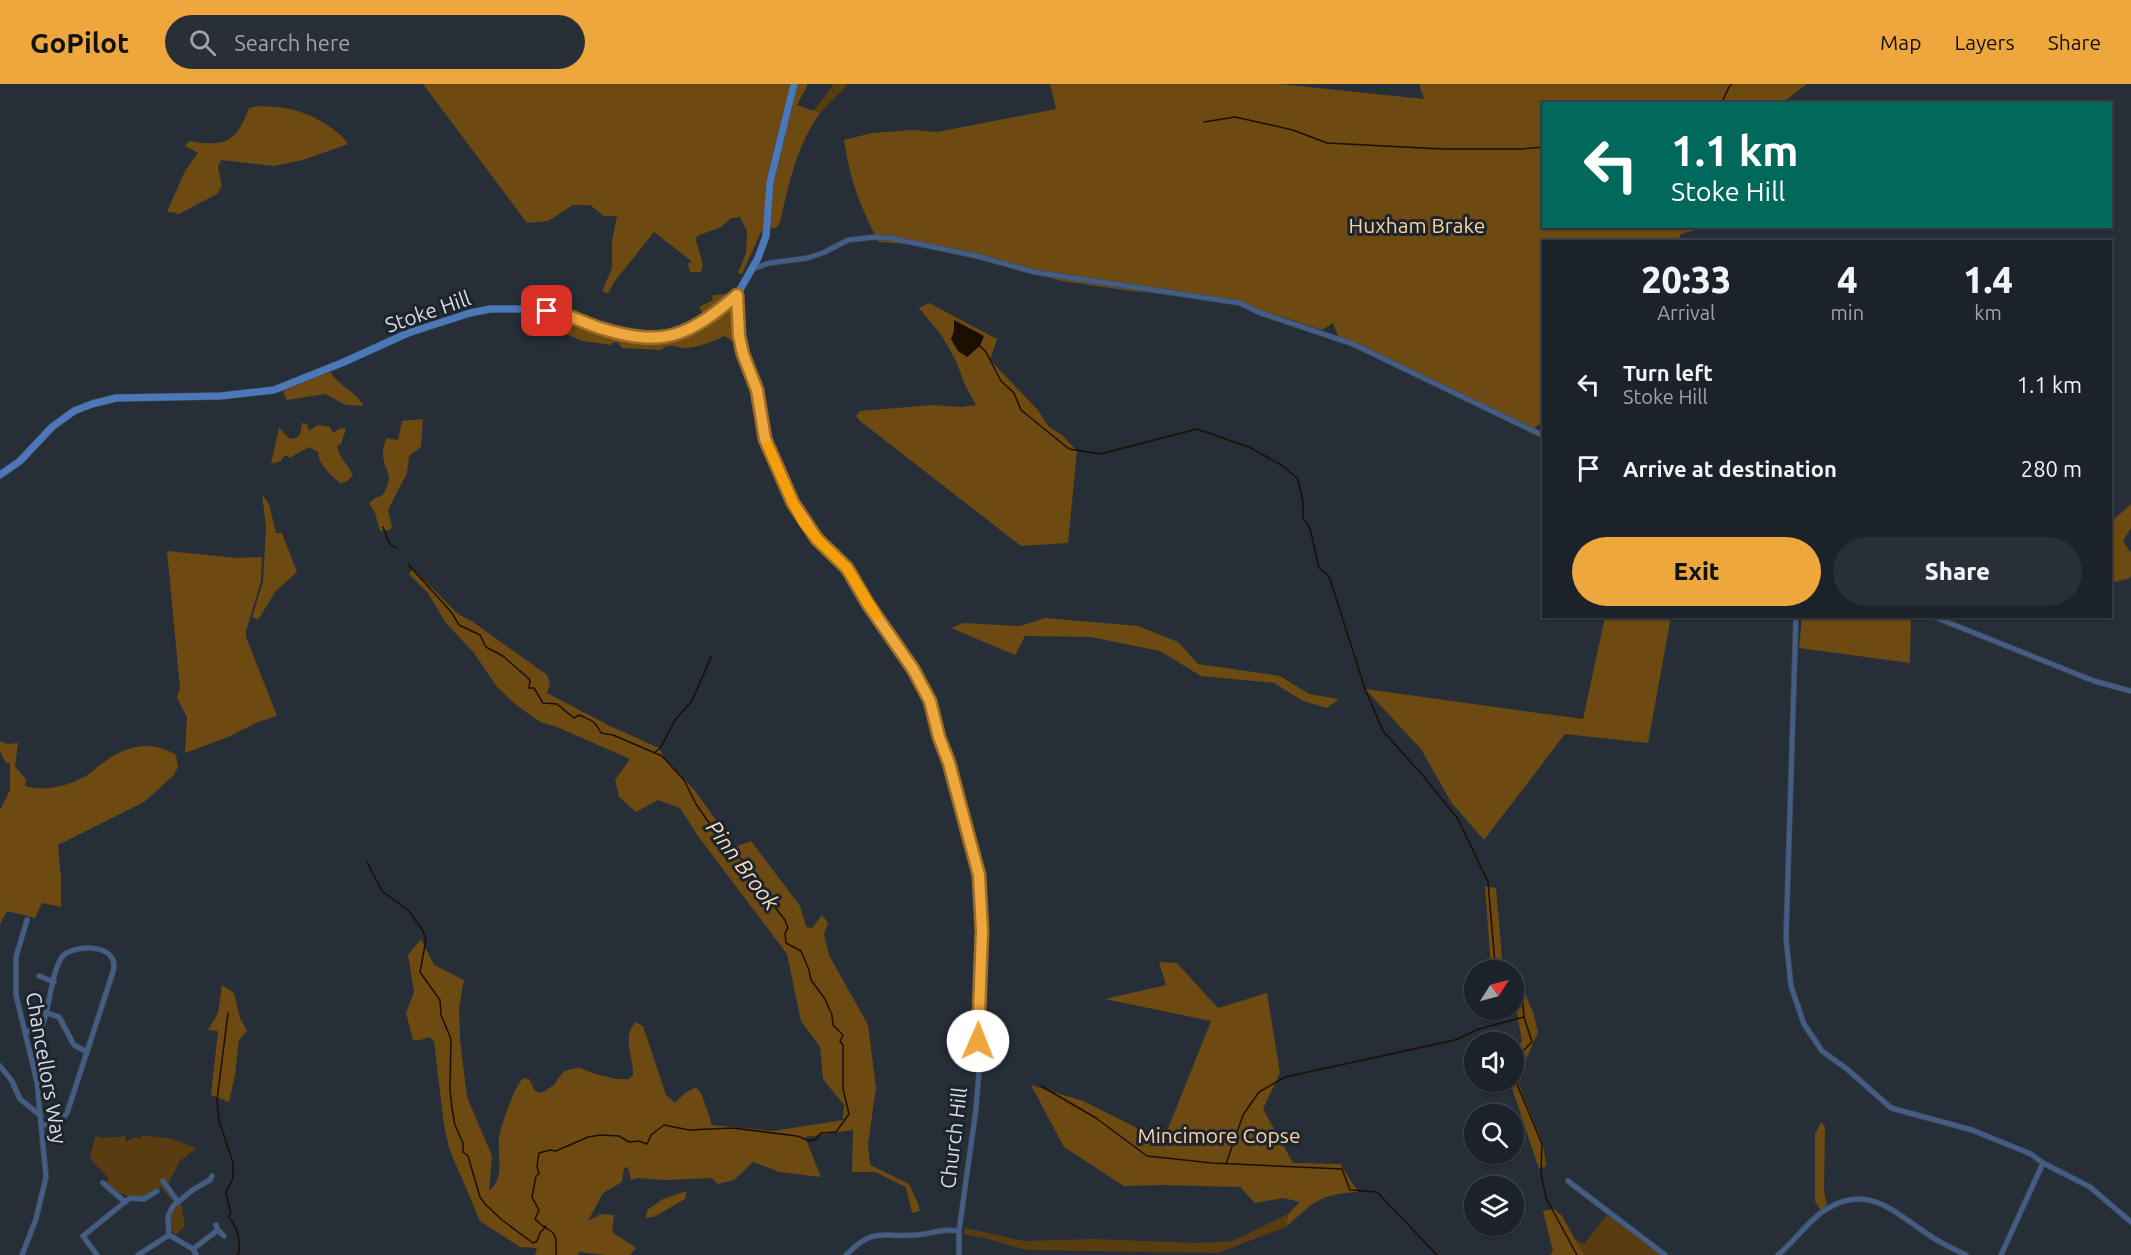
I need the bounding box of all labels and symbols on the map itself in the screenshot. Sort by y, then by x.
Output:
park label: Huxham Brake [1349,213,1485,237]
street label: Stoke Hill [382,285,474,337]
pin [521,285,572,336]
water label: Pinn Brook [702,815,785,915]
north arrow [1464,960,1524,1020]
street label: Chancellors Way [22,990,72,1146]
position arrow [946,1009,1010,1073]
street label: Church Hill [935,1086,971,1190]
park label: Mincimore Copse [1137,1123,1301,1147]

